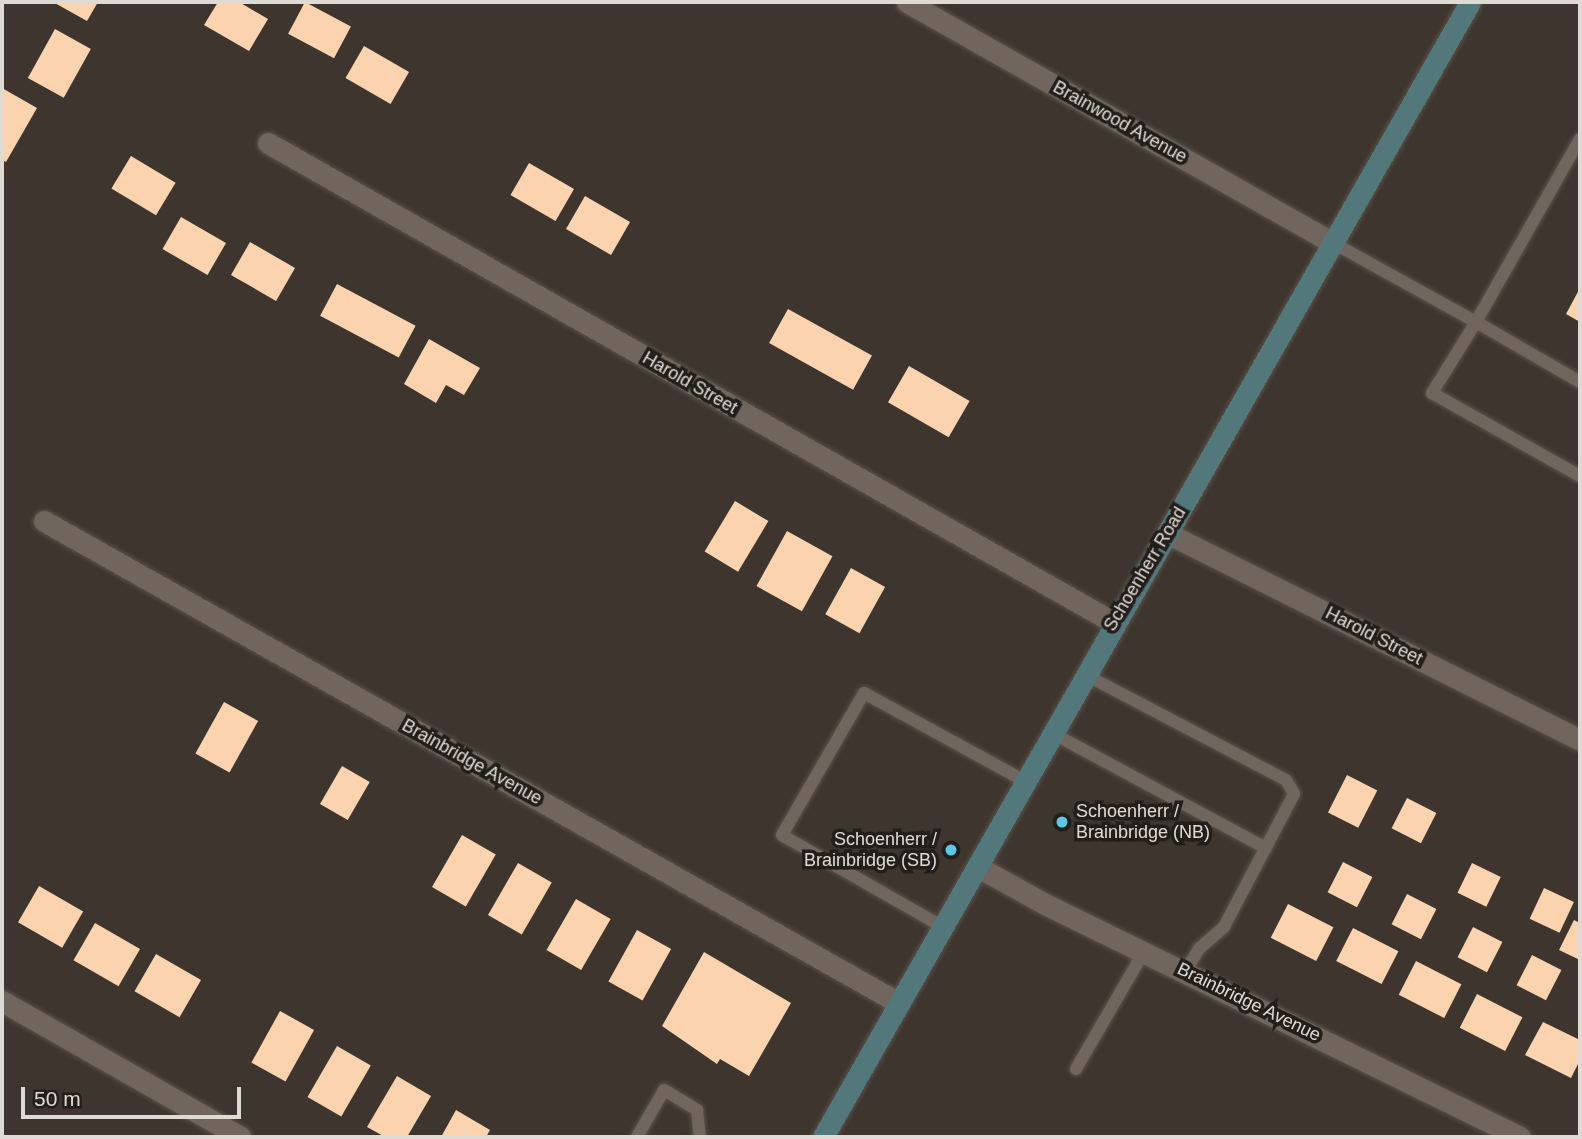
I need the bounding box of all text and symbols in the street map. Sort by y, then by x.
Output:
street label: Brainwood Avenue [1049,76,1191,168]
street label: Harold Street [639,347,741,419]
street label: Schoenherr Road [1099,503,1191,635]
street label: Harold Street [1322,602,1426,670]
street label: Brainbridge Avenue [398,714,546,810]
place label: Schoenherr / Brainbridge (NB) [1076,801,1210,844]
marker: Schoenherr / Brainbridge (NB) [1054,814,1070,830]
place label: Schoenherr / Brainbridge (SB) [804,829,937,872]
marker: Schoenherr / Brainbridge (SB) [943,842,959,858]
street label: Brainbridge Avenue [1173,958,1325,1046]
scale bar [24,1072,245,1116]
text: 50 m [34,1087,81,1110]

